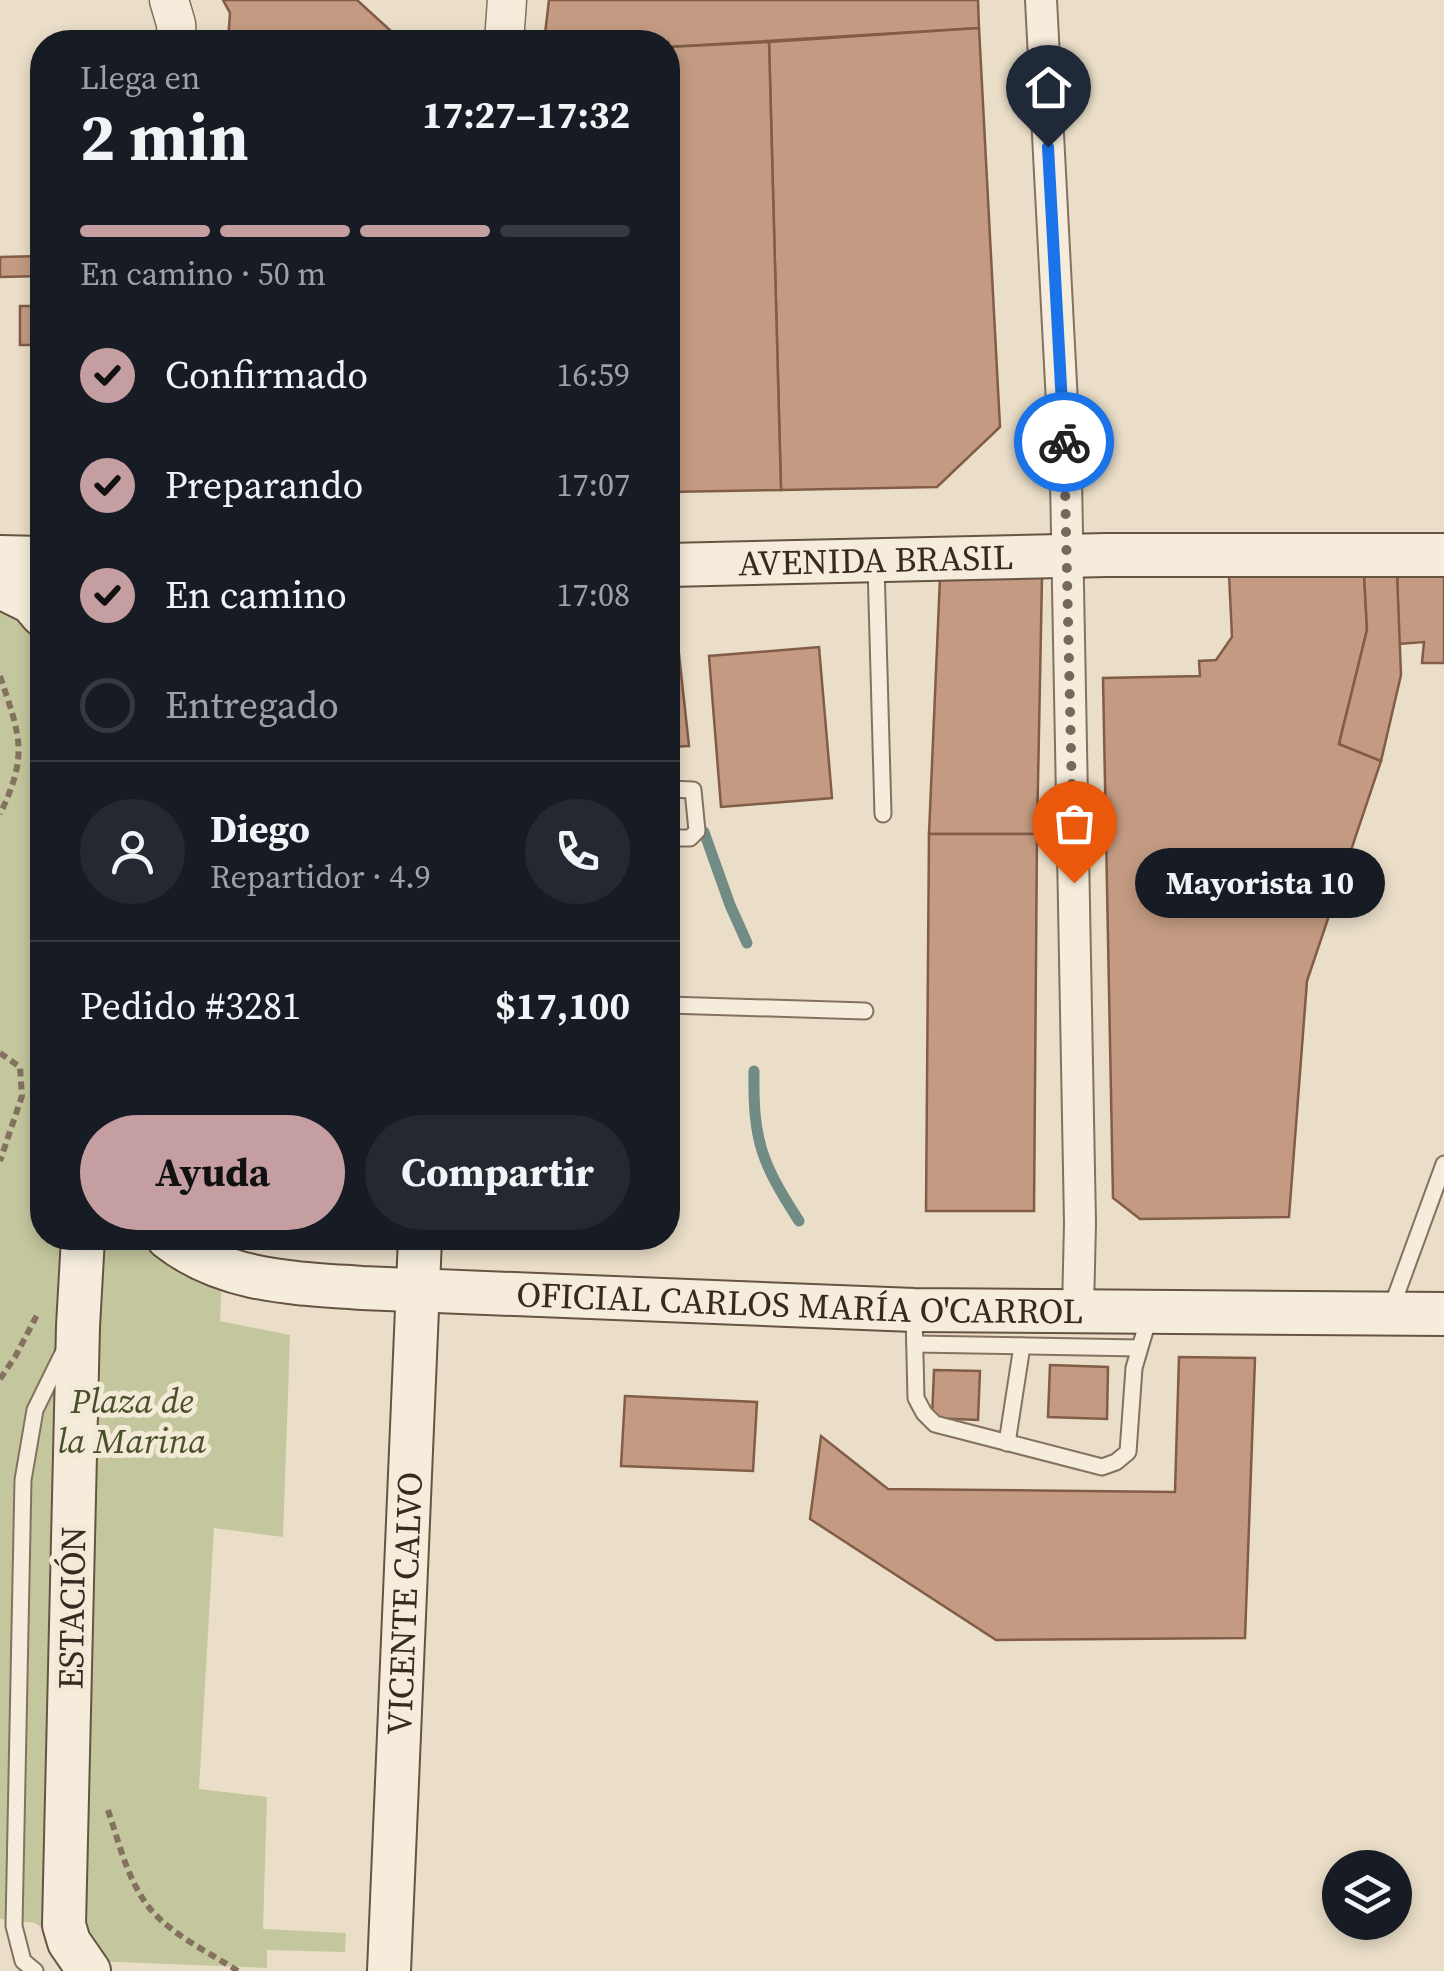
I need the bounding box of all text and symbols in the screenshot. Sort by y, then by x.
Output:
pin [1006,45,1091,148]
text: Llega en [80,56,200,100]
icon: home [1021,60,1076,115]
text: 17:27–17:32 [422,89,630,141]
text: 2 min [80,93,249,182]
text: En camino · 50 m [80,252,326,296]
icon: check [80,348,135,403]
text: Confirmado [165,349,368,401]
text: 16:59 [556,353,630,397]
courier [1014,392,1114,492]
icon: bike [1037,415,1092,470]
icon: check [80,458,135,513]
text: Preparando [165,459,363,511]
text: 17:07 [556,463,630,507]
street label: AVENIDA BRASIL [738,533,1014,587]
icon: check [80,568,135,623]
text: En camino [165,569,347,621]
text: 17:08 [556,573,630,617]
text: Entregado [165,679,339,731]
pin [1032,781,1117,884]
icon: bag [1047,796,1102,851]
button: person [80,799,185,904]
button: phone [525,799,630,904]
text: Diego [210,803,310,855]
callout: Mayorista 10 [1134,848,1384,918]
text: Repartidor · 4.9 [210,855,431,899]
text: Mayorista 10 [1166,861,1354,905]
text: Pedido #3281 [80,980,301,1032]
text: $17,100 [495,980,630,1032]
button: Ayuda [80,1115,345,1230]
button: Compartir [365,1115,630,1230]
street label: OFICIAL CARLOS MARÍA O'CARROL [516,1270,1084,1335]
park label: Plaza de la Marina [58,1377,206,1465]
street label: VICENTE CALVO [375,1471,434,1736]
street label: ESTACIÓN [47,1526,97,1690]
map controls [1322,1850,1412,1940]
button: layers [1322,1850,1412,1940]

